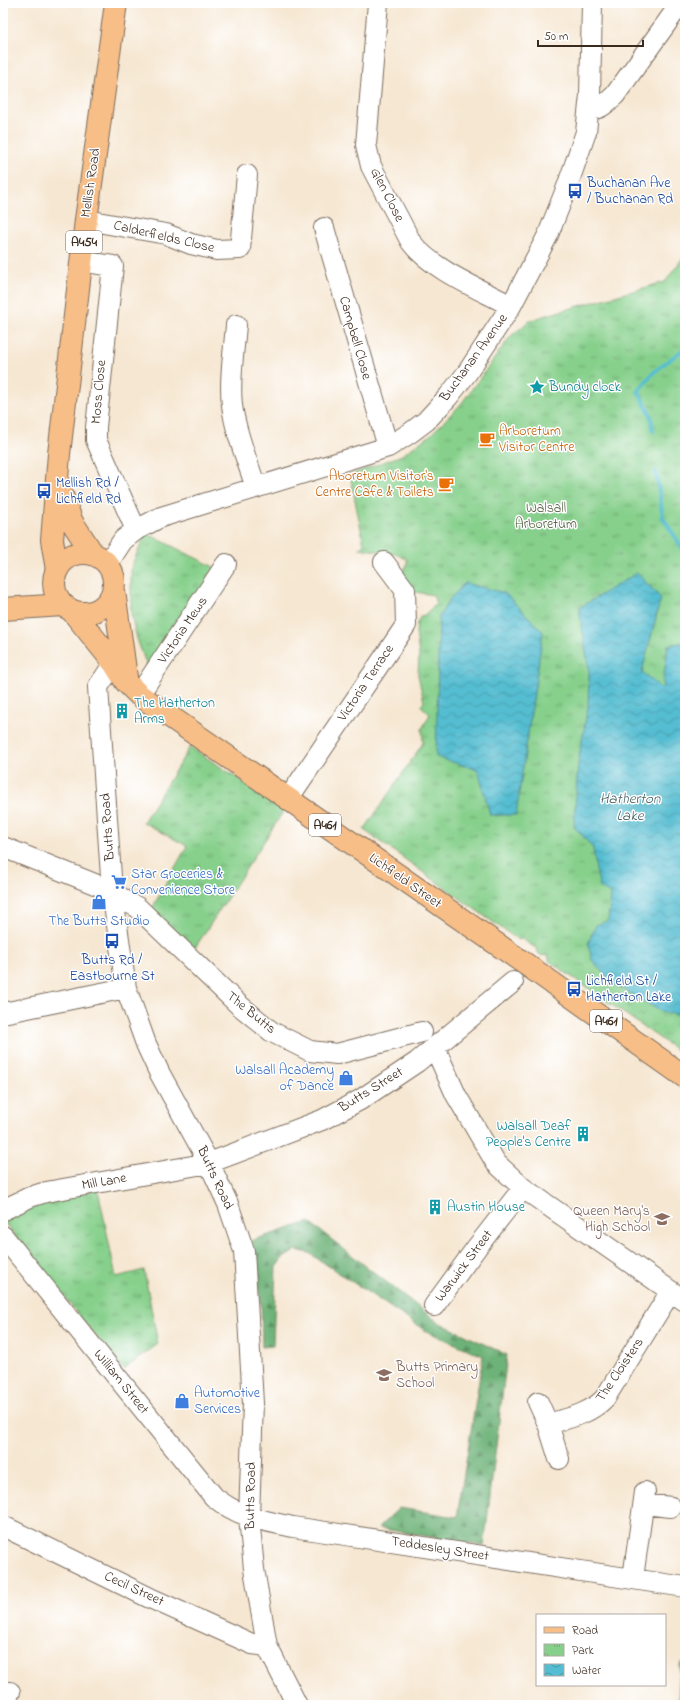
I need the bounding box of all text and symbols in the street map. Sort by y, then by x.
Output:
scale bar [538,22,643,48]
text: 50 m [544,28,568,46]
street label: Mellish Road [76,147,106,219]
street label: Glen Close [364,164,410,226]
place label: Buchanan Ave / Buchanan Rd [586,173,673,210]
bus stop icon: Buchanan Ave / Buchanan Rd [566,182,584,200]
street label: Calderfields Close [111,215,217,259]
road number: A454 [66,231,102,253]
street label: Campbell Close [333,294,377,383]
street label: Buchanan Avenue [434,309,514,407]
street label: Moss Close [86,358,112,425]
place label: Bundy clock [548,377,622,399]
place icon: Bundy clock [528,378,546,396]
place label: Arboretum Visitor Centre [498,421,575,458]
cafe icon: Arboretum Visitor Centre [478,430,496,448]
place label: Aboretum Visitor's Centre Cafe & Toilets [315,466,434,503]
place label: Mellish Rd / Lichfield Rd [56,473,121,510]
cafe icon: Aboretum Visitor's Centre Cafe & Toilets [437,475,455,493]
bus stop icon: Mellish Rd / Lichfield Rd [35,482,53,500]
park label: Walsall Arboretum [515,498,577,535]
street label: Victoria Mews [152,592,213,669]
street label: Victoria Terrace [332,640,400,727]
place label: The Hatherton Arms [134,693,215,730]
building icon: The Hatherton Arms [113,702,131,720]
water label: Hatherton Lake [600,788,661,827]
street label: Butts Road [95,792,121,863]
road number: A461 [309,814,341,836]
street label: Lichfield Street [364,848,446,914]
place label: Star Groceries & Convenience Store [131,864,236,901]
supermarket icon: Star Groceries & Convenience Store [110,873,128,891]
shop icon: The Butts Studio [90,893,108,911]
place label: The Butts Studio [48,911,150,932]
bus stop icon: Butts Rd / Eastbourne St [103,932,121,950]
place label: Butts Rd / Eastbourne St [69,950,155,987]
place label: Lichfield St / Hatherton Lake [586,971,672,1008]
bus stop icon: Lichfield St / Hatherton Lake [565,980,583,998]
street label: The Butts [222,986,280,1040]
road number: A461 [590,1010,622,1032]
place label: Walsall Academy of Dance [235,1060,335,1097]
street label: Butts Street [334,1062,408,1119]
shop icon: Walsall Academy of Dance [337,1069,355,1087]
place label: Walsall Deaf People's Centre [486,1116,572,1153]
building icon: Walsall Deaf People's Centre [574,1125,592,1143]
street label: Butts Road [191,1142,239,1213]
street label: Mill Lane [80,1168,129,1196]
place label: Austin House [447,1197,526,1218]
building icon: Austin House [426,1198,444,1216]
place label: Queen Mary's High School [573,1201,650,1239]
school or university icon: Queen Mary's High School [653,1210,671,1228]
street label: Warwick Street [430,1225,498,1306]
street label: The Cloisters [591,1334,649,1406]
street label: William Street [88,1345,154,1419]
place label: Butts Primary School [395,1357,478,1394]
school or university icon: Butts Primary School [375,1366,393,1384]
place label: Automotive Services [194,1383,261,1420]
shop icon: Automotive Services [173,1392,191,1410]
street label: Butts Road [240,1462,262,1531]
street label: Teddesley Street [389,1531,491,1568]
street label: Cecil Street [101,1566,168,1612]
legend [536,1614,666,1686]
text: Road [572,1622,598,1640]
text: Park [572,1642,594,1660]
text: Water [572,1662,601,1680]

